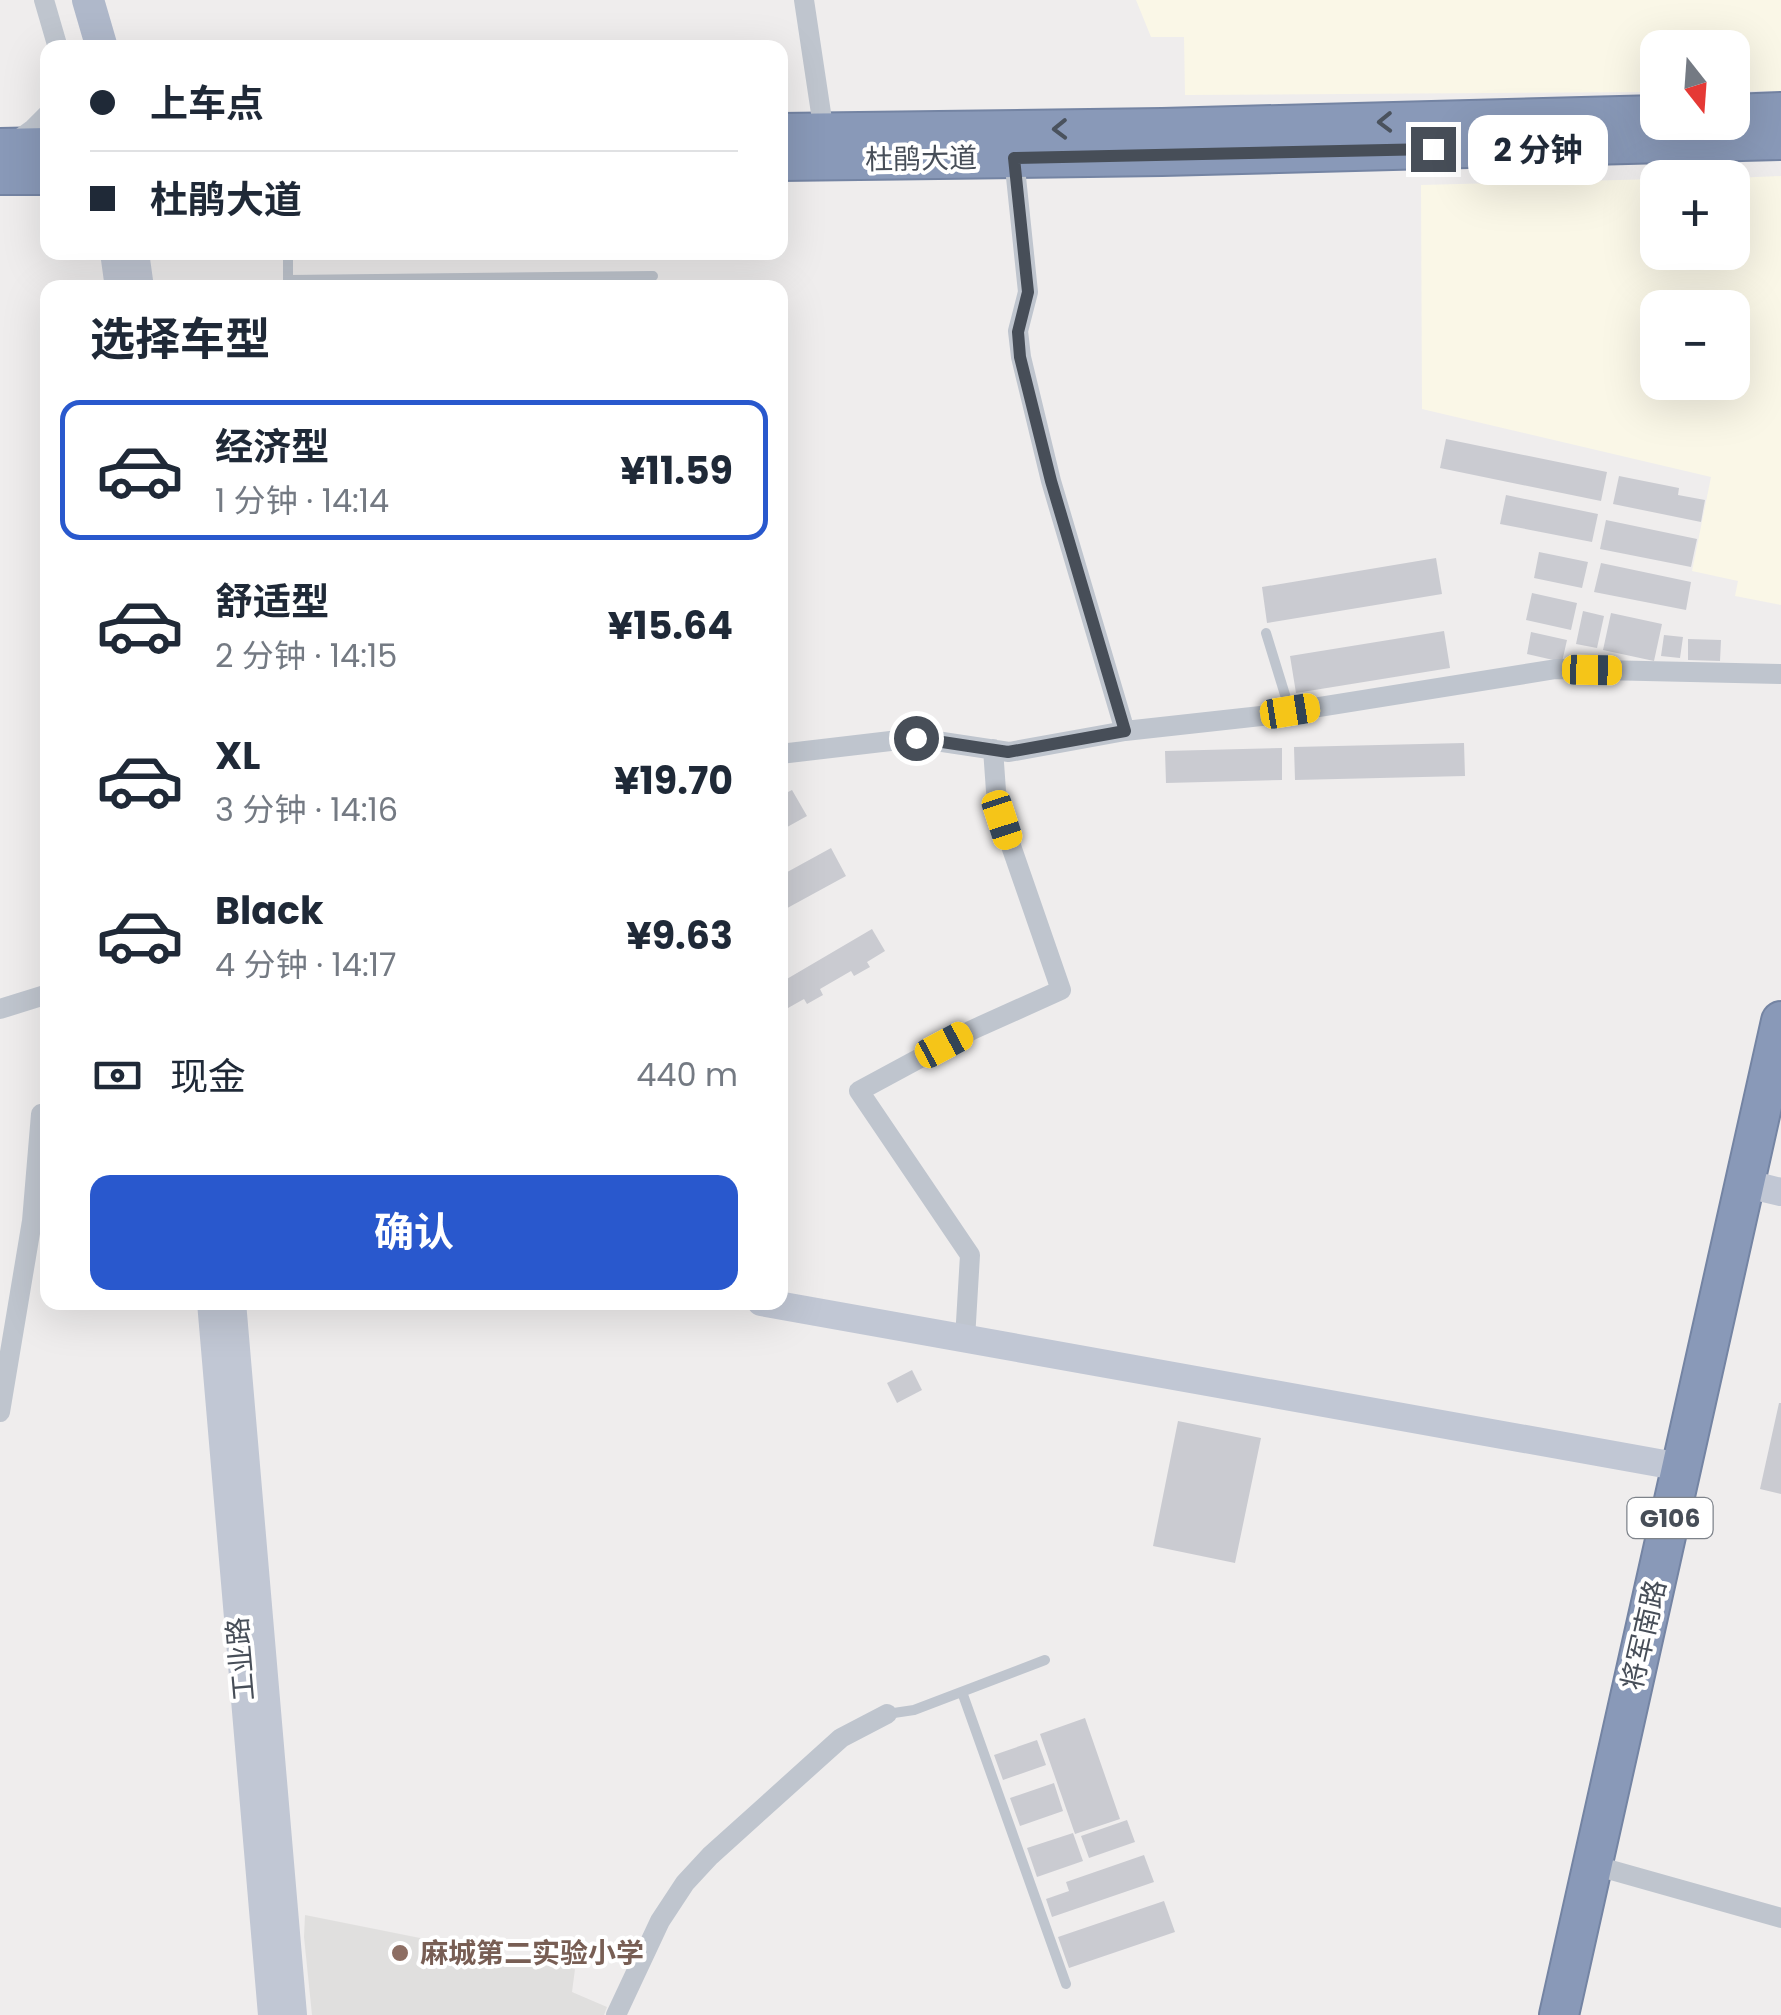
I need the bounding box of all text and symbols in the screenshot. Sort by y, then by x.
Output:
north arrow [1640,30,1750,140]
map controls [1640,30,1750,400]
text: 上车点 [150,77,264,130]
one-way arrow [1377,112,1393,133]
callout: 2 分钟 [1468,114,1608,184]
one-way arrow [1052,118,1068,140]
route end [1411,127,1456,172]
text: 2 分钟 [1493,127,1583,172]
street label: 杜鹃大道 [865,139,977,179]
button: + [1640,160,1750,270]
text: 杜鹃大道 [150,173,302,226]
button: − [1640,290,1750,400]
text: 选择车型 [90,308,270,371]
text: 经济型 [215,420,329,473]
icon: car [95,425,185,515]
text: ¥11.59 [620,444,733,497]
text: 1 分钟 · 14:14 [215,478,389,523]
text: 舒适型 [215,575,329,628]
icon: car [95,580,185,670]
text: ¥15.64 [608,599,733,652]
text: 2 分钟 · 14:15 [215,633,397,678]
car [1562,654,1622,686]
car [1258,691,1322,731]
route start [894,716,939,761]
text: XL [215,729,260,782]
icon: car [95,735,185,825]
text: ¥19.70 [614,754,733,807]
text: 3 分钟 · 14:16 [215,787,398,832]
car [978,787,1026,853]
text: Black [215,884,324,937]
icon: car [95,890,185,980]
text: ¥9.63 [626,909,733,962]
text: 4 分钟 · 14:17 [215,942,396,987]
car [910,1018,978,1072]
icon: cash [90,1048,145,1103]
text: 现金 [170,1050,246,1103]
text: 440 m [636,1052,738,1097]
button: 确认 [90,1175,738,1290]
road number: G106 [1628,1498,1712,1538]
street label: 将军南路 [1612,1576,1676,1694]
street label: 工业路 [218,1615,264,1703]
place label: 麻城第二实验小学 [420,1934,644,1973]
marker: 麻城第二实验小学 [389,1942,411,1964]

